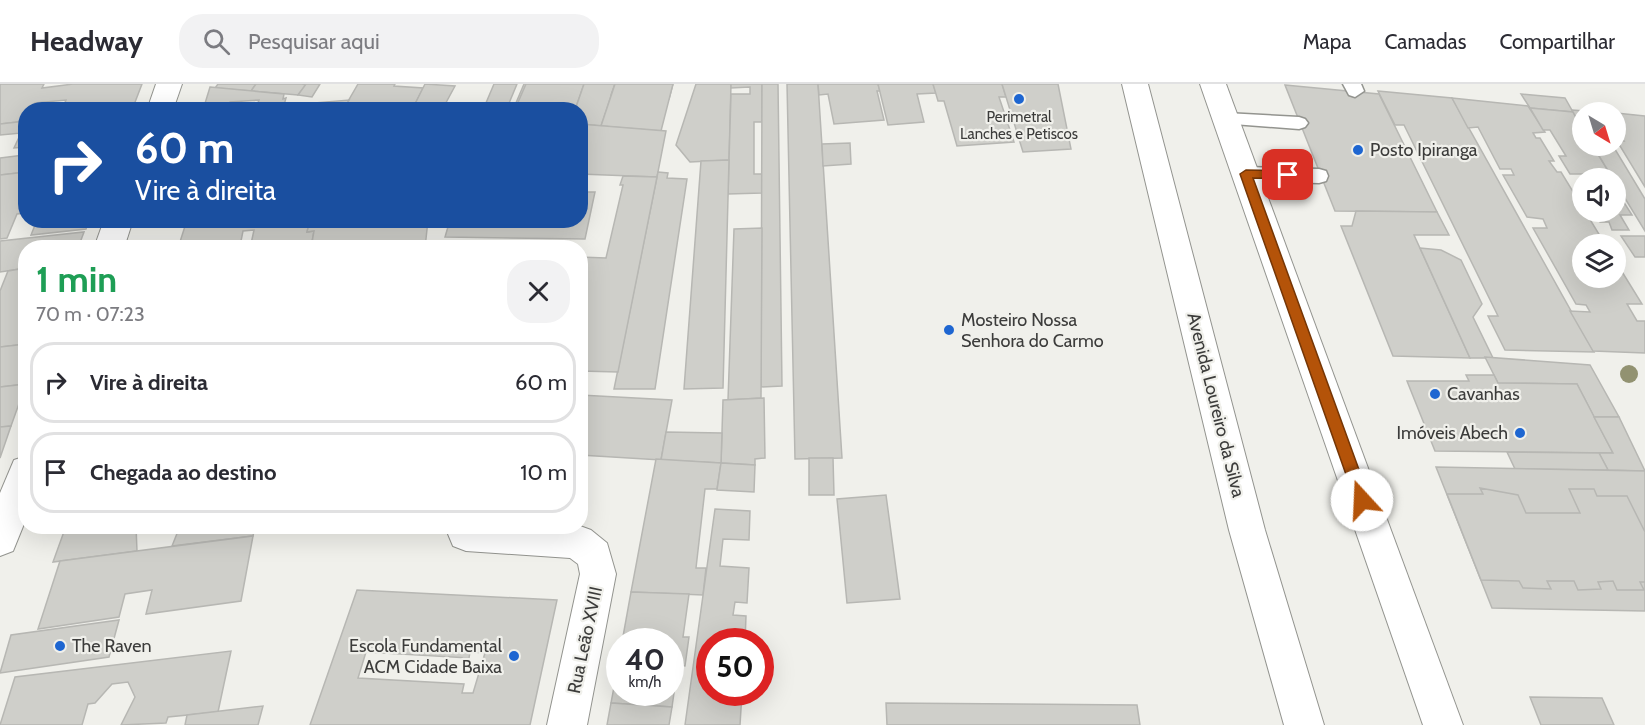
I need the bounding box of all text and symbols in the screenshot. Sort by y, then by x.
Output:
search box [179,14,599,68]
text: Headway [30,24,143,58]
icon: search [200,25,233,58]
text: Pesquisar aqui [248,28,380,55]
text: Mapa [1303,29,1351,54]
text: Camadas [1384,29,1466,54]
text: Compartilhar [1499,29,1615,54]
marker: Perimetral Lanches e Petiscos [1012,92,1026,106]
north arrow [1572,102,1626,156]
map controls [1572,102,1626,288]
place label: Perimetral Lanches e Petiscos [960,108,1078,143]
text: 60 m [135,122,234,174]
icon: right [36,126,114,204]
place label: Posto Ipiranga [1370,139,1478,161]
marker: Posto Ipiranga [1351,143,1365,157]
pin [1262,149,1313,200]
icon: arrive [1271,158,1304,191]
button: sound [1572,168,1626,222]
text: Vire à direita [135,174,276,207]
button: layers [1572,234,1626,288]
text: 1 min [36,257,117,301]
button: close [507,260,570,323]
text: 70 m · 07:23 [36,302,145,326]
place label: Mosteiro Nossa Senhora do Carmo [961,309,1104,352]
street label: Avenida Loureiro da Silva [1182,310,1250,500]
marker: Mosteiro Nossa Senhora do Carmo [942,323,956,337]
icon: right [39,366,72,399]
text: Vire à direita [90,369,208,396]
text: 60 m [515,369,567,396]
place label: Cavanhas [1447,383,1520,405]
marker: Cavanhas [1428,387,1442,401]
place label: Imóveis Abech [1397,422,1508,444]
marker: Imóveis Abech [1513,426,1527,440]
icon: arrive [39,456,72,489]
text: Chegada ao destino [90,459,276,486]
text: 10 m [520,459,567,486]
position arrow [1330,468,1394,532]
street label: Rua Leão XVIII [563,584,607,696]
speed limit sign: 50 [696,628,774,706]
place label: The Raven [72,635,152,657]
place label: Escola Fundamental ACM Cidade Baixa [349,635,503,678]
marker: The Raven [53,639,67,653]
text: 40 [625,641,665,678]
marker: Escola Fundamental ACM Cidade Baixa [507,649,521,663]
text: km/h [629,673,661,691]

